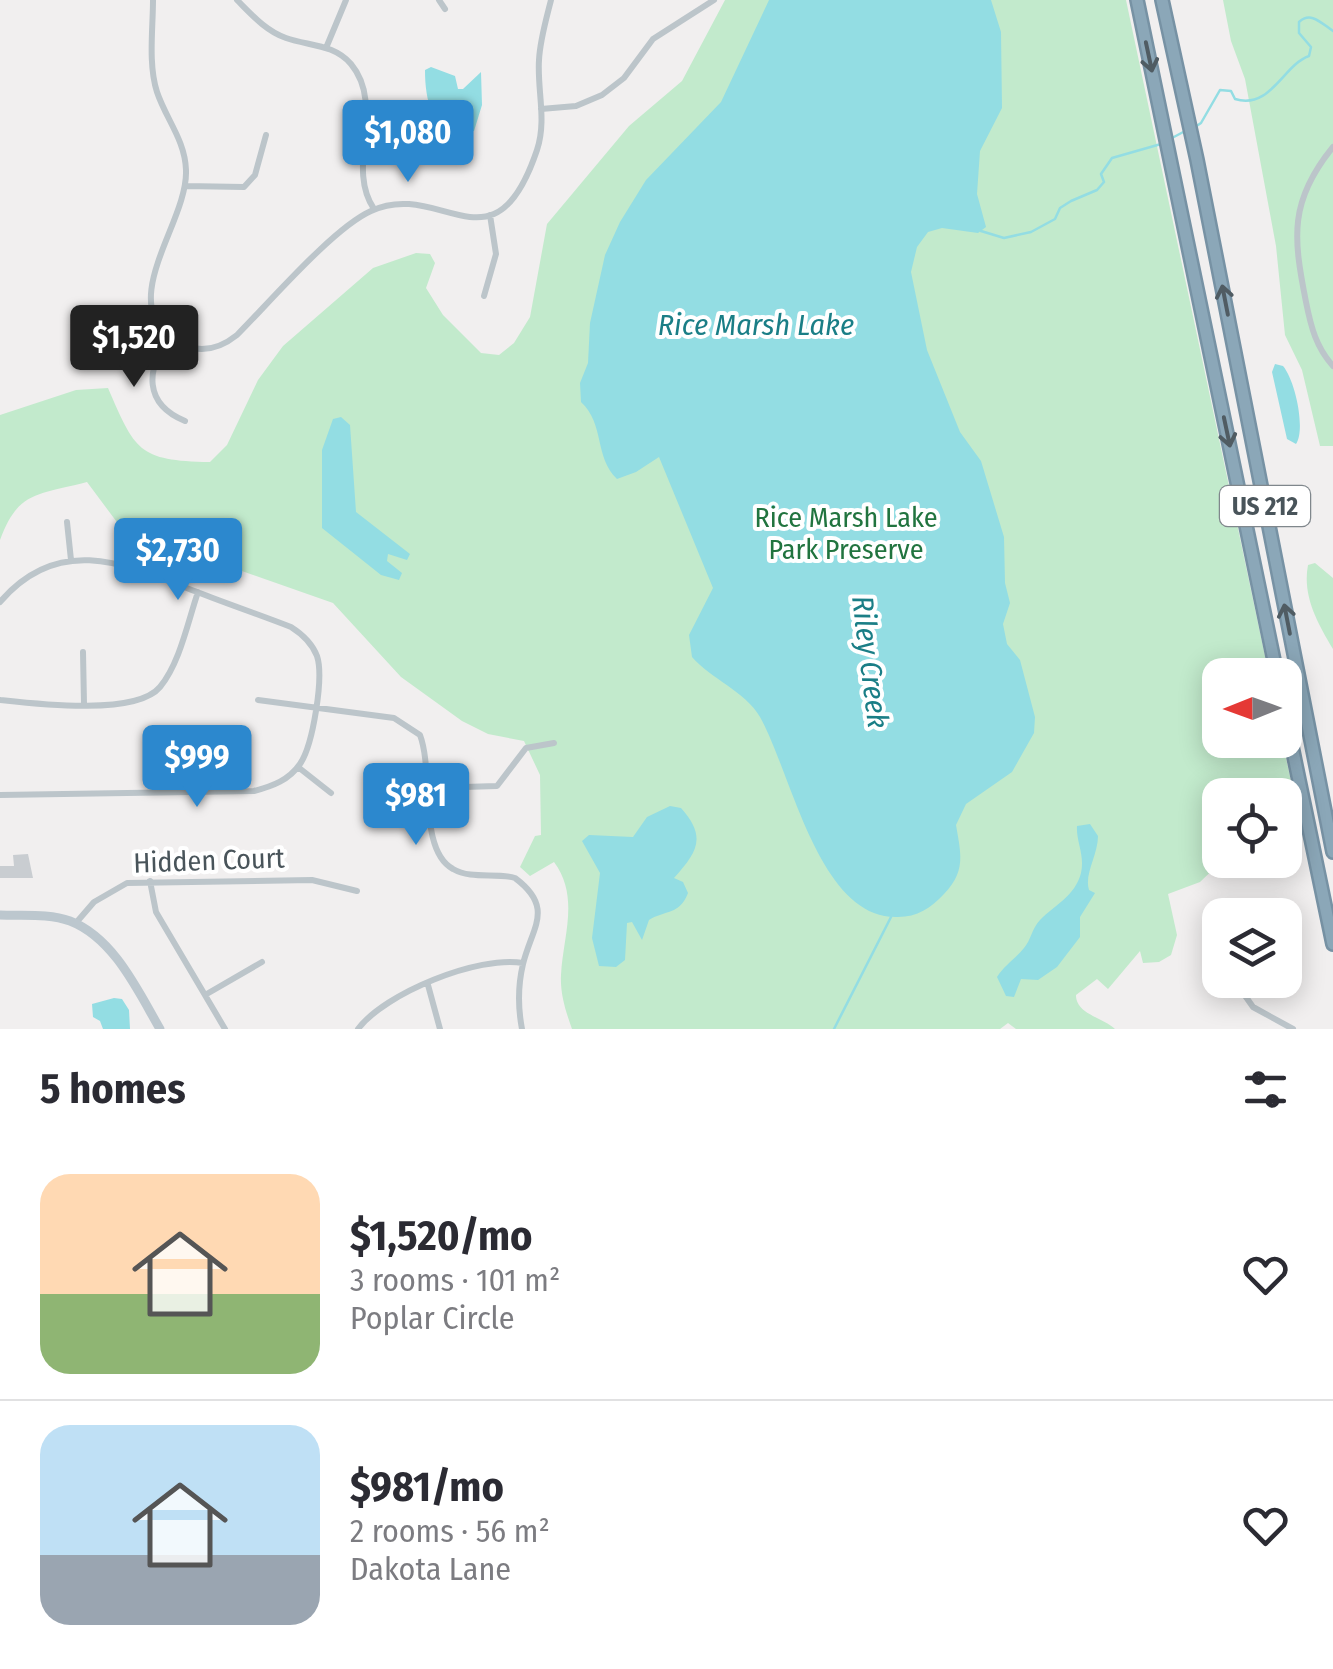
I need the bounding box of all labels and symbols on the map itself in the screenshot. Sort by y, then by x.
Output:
one-way arrow [1140,40,1159,72]
pin: $1,080 [327,100,489,185]
one-way arrow [1214,285,1233,317]
pin: $1,520 [53,305,215,390]
water label: Rice Marsh Lake [658,307,854,343]
one-way arrow [1218,415,1237,447]
road number: US 212 [1220,486,1310,526]
park label: Rice Marsh Lake Park Preserve [754,501,938,566]
pin: $2,730 [97,518,259,603]
water label: Riley Creek [844,594,896,730]
one-way arrow [1277,604,1296,636]
north arrow [1202,658,1302,758]
pin: $999 [138,725,256,810]
pin: $981 [357,763,475,848]
street label: Hidden Court [133,841,286,880]

